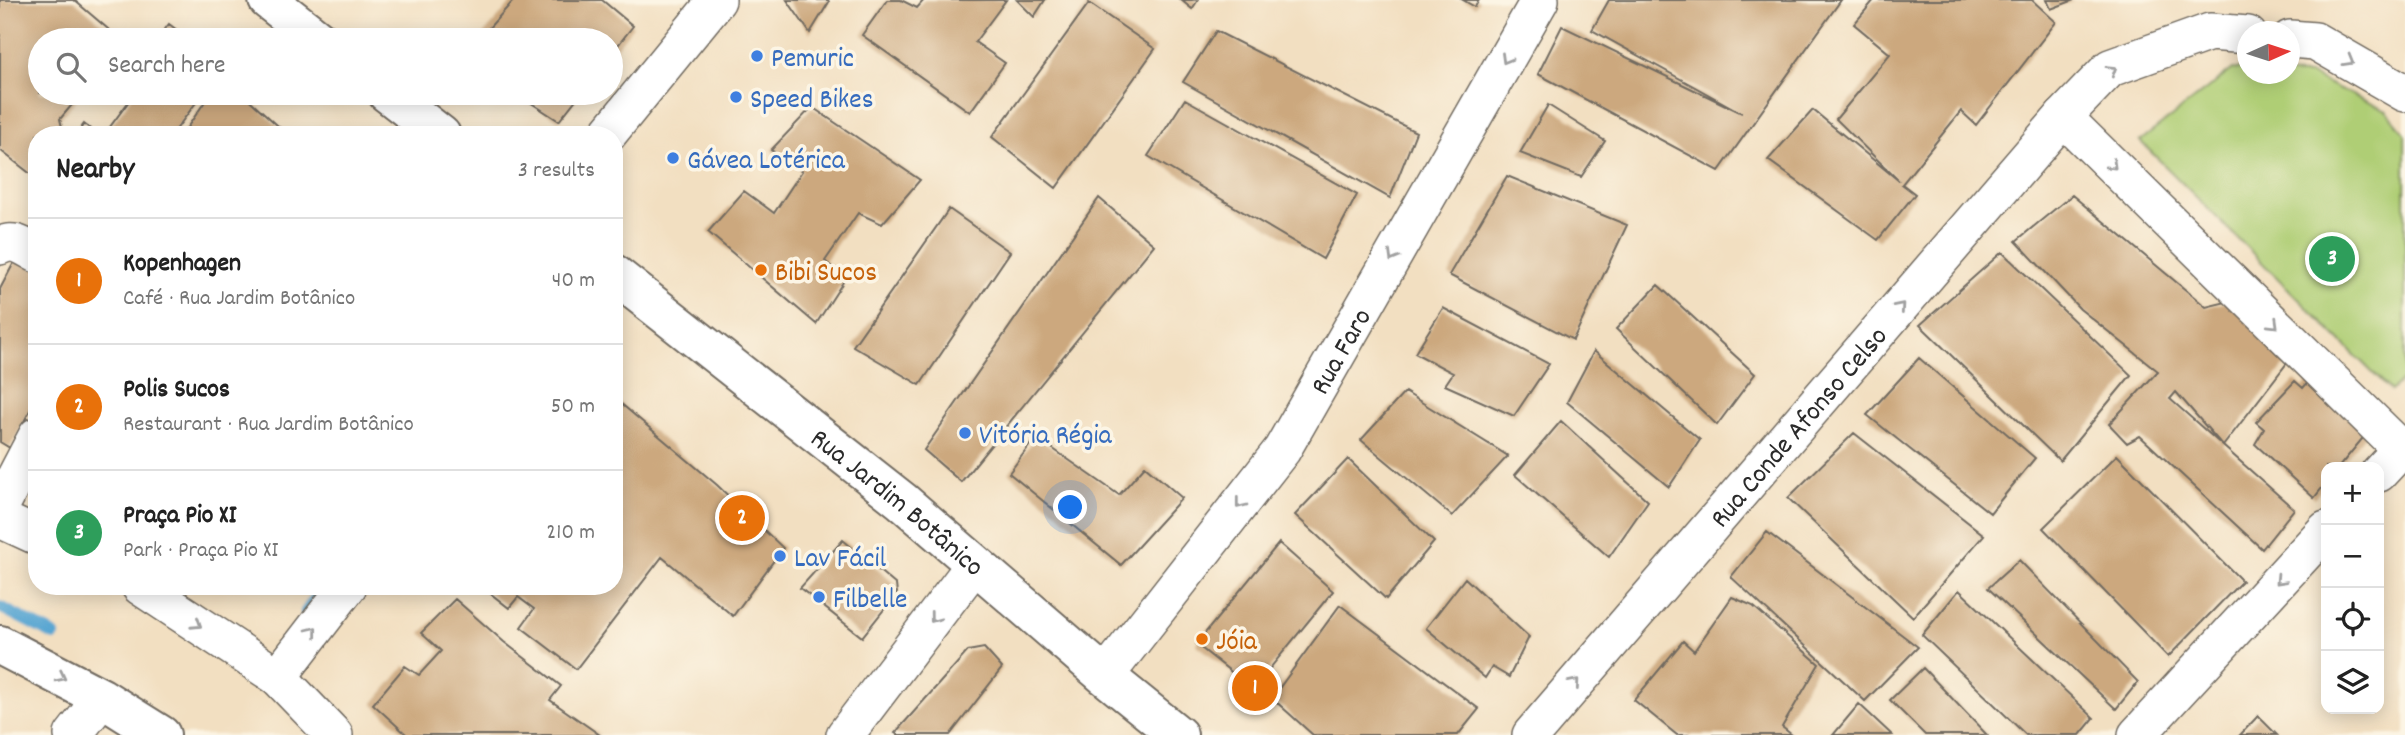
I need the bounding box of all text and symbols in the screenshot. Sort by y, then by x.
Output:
north arrow [2237,21,2300,84]
search box [28,28,623,105]
place label: Pemuric [771,41,854,81]
icon: search [52,48,90,86]
text: Search here [108,48,226,85]
marker: Pemuric [749,48,765,64]
one-way arrow [1501,52,1514,65]
one-way arrow [2342,53,2354,66]
one-way arrow [2104,65,2117,78]
place label: Speed Bikes [750,82,873,122]
marker: Speed Bikes [728,89,744,105]
place label: Gávea Lotérica [687,143,846,183]
text: Nearby [56,150,134,193]
marker: Gávea Lotérica [665,150,681,166]
text: 3 results [518,155,595,188]
one-way arrow [2104,156,2117,169]
pin: 3 [2309,233,2355,285]
text: Kopenhagen [123,246,241,283]
one-way arrow [1388,249,1401,262]
place label: Bibi Sucos [775,255,877,295]
marker: Bibi Sucos [753,262,769,278]
text: 1 [76,265,82,298]
text: 40 m [552,265,595,298]
text: Café · Rua Jardim Botânico [123,283,355,316]
street label: Rua Faro [1303,302,1384,403]
one-way arrow [1892,302,1904,315]
one-way arrow [2266,316,2279,329]
street label: Rua Conde Afonso Celso [1703,319,1899,539]
text: Polis Sucos [123,372,230,409]
text: 2 [74,391,84,424]
text: 50 m [551,391,595,424]
text: Restaurant · Rua Jardim Botânico [123,409,414,442]
place label: Vitória Régia [979,418,1113,458]
street label: Rua Jardim Botânico [800,421,991,588]
marker: Vitória Régia [957,425,973,441]
map controls [2321,462,2384,714]
button: + [2321,462,2384,525]
your location [1053,490,1087,524]
pin: 2 [719,492,765,544]
one-way arrow [1236,496,1249,509]
text: Praça Pio XI [123,498,237,535]
text: 3 [74,517,84,550]
text: 210 m [546,517,595,550]
button: − [2321,525,2384,588]
text: Park · Praça Pio XI [123,535,278,568]
place label: Lav Fácil [794,541,887,581]
marker: Lav Fácil [772,548,788,564]
one-way arrow [2276,572,2288,585]
place label: Filbelle [833,582,907,622]
button: locate [2321,588,2384,651]
marker: Filbelle [811,589,827,605]
one-way arrow [929,611,942,623]
one-way arrow [189,615,202,628]
place label: Jóia [1216,624,1258,664]
one-way arrow [305,627,317,639]
marker: Jóia [1194,631,1210,647]
button: layers [2321,651,2384,714]
pin: 1 [1232,662,1278,714]
one-way arrow [53,668,66,682]
one-way arrow [1567,679,1579,692]

